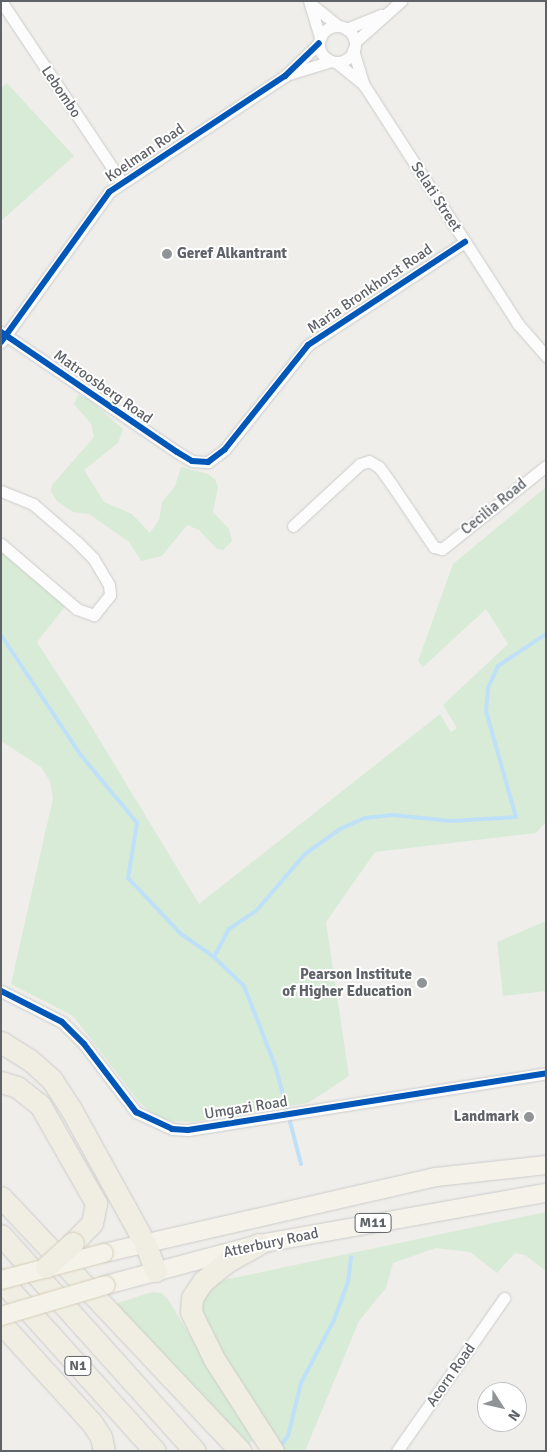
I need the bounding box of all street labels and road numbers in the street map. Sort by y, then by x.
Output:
street label: Lebombo [37,63,85,121]
street label: Koelman Road [102,120,188,186]
street label: Selati Street [407,159,465,235]
street label: Maria Bronkhorst Road [304,241,436,337]
street label: Matroosberg Road [50,346,156,428]
street label: Cecilia Road [458,475,530,539]
street label: Umgazi Road [203,1093,289,1123]
road number: M11 [354,1212,392,1234]
street label: Atterbury Road [222,1224,320,1262]
street label: Acorn Road [423,1340,479,1410]
road number: N1 [64,1354,92,1378]

